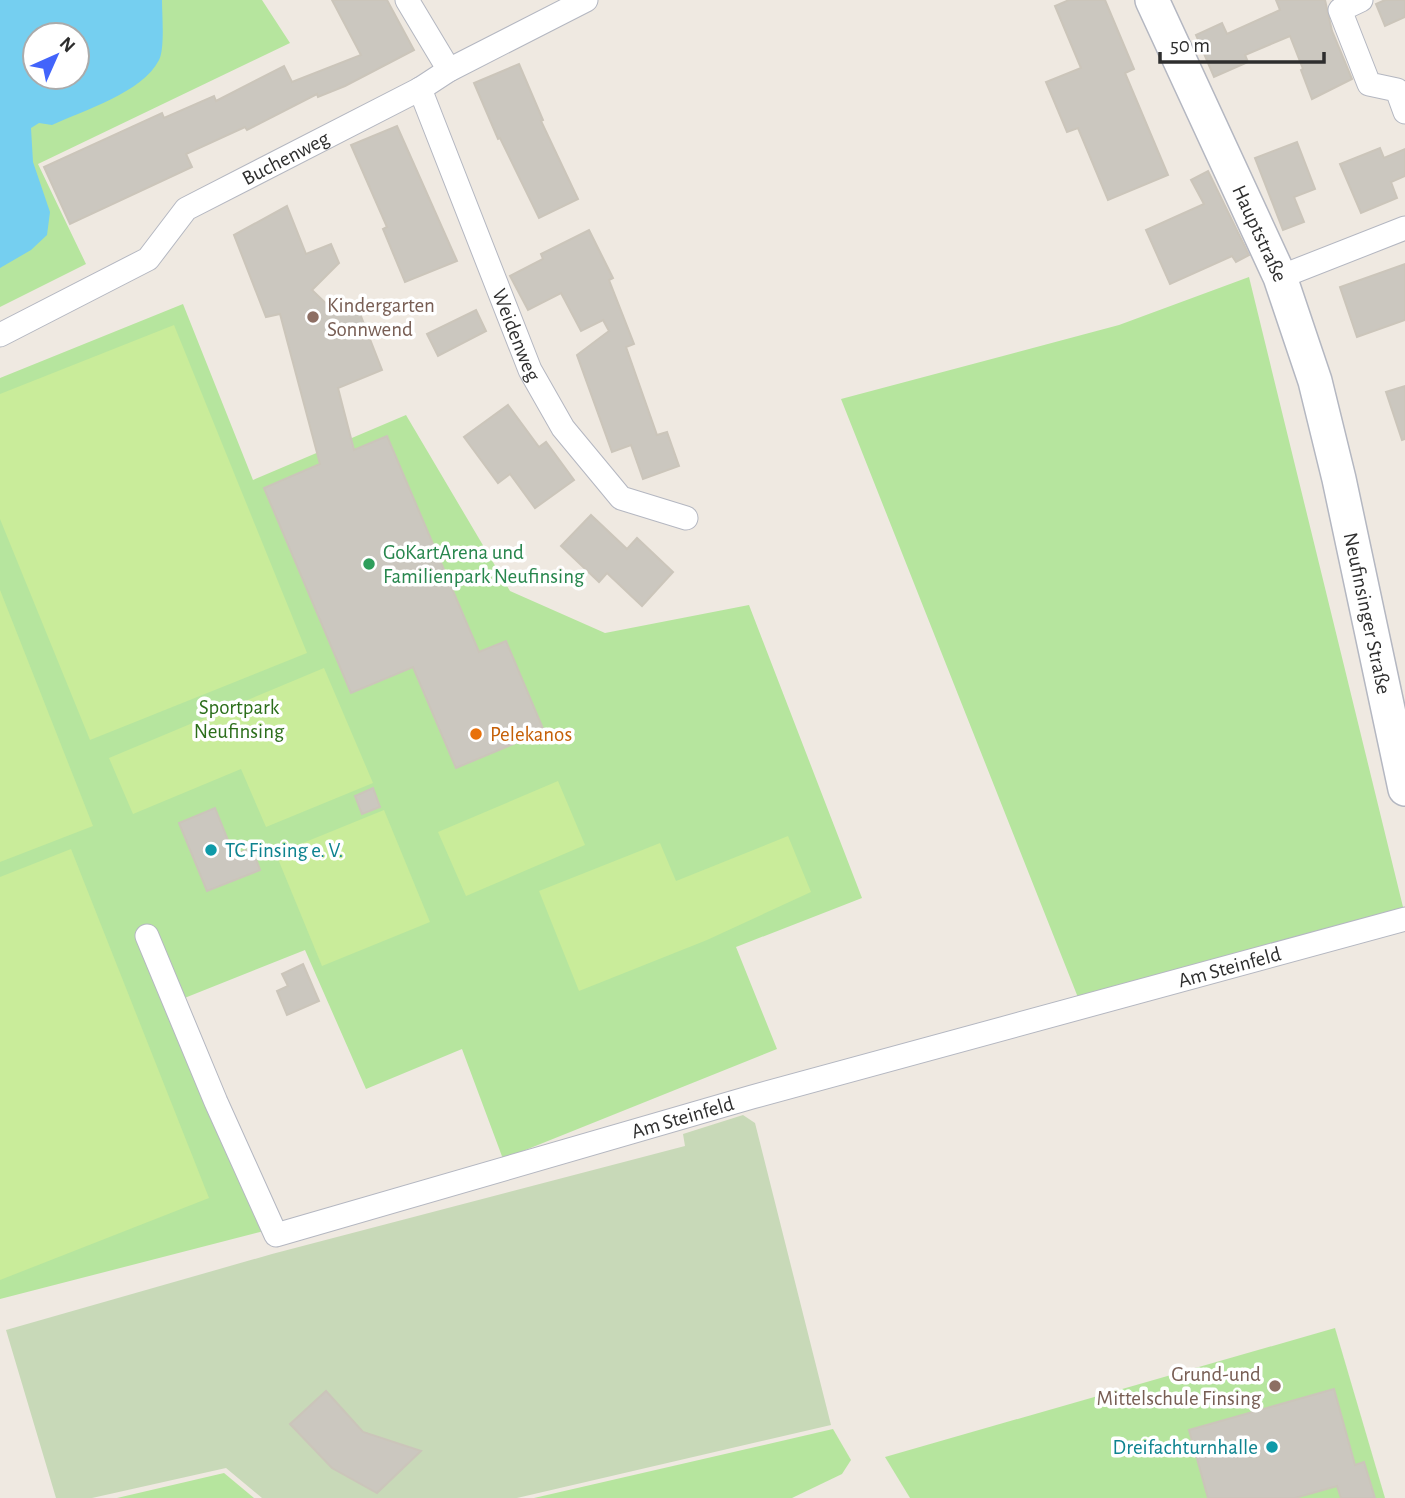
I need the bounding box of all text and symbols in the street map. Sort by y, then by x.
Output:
north arrow [21,21,91,91]
scale bar [1160,21,1324,65]
text: N [56,34,78,56]
text: 50 m [1170,35,1210,56]
street label: Buchenweg [239,127,333,189]
street label: Hauptstraße [1228,182,1291,285]
street label: Weidenweg [488,286,544,386]
place label: Kindergarten Sonnwend [327,295,435,340]
marker: Kindergarten Sonnwend [305,309,321,325]
street label: Neufinsinger Straße [1340,531,1395,696]
place label: GoKartArena und Familienpark Neufinsing [383,542,585,587]
marker: GoKartArena und Familienpark Neufinsing [361,556,377,572]
park label: Sportpark Neufinsing [194,697,285,742]
place label: Pelekanos [490,724,572,745]
marker: Pelekanos [468,726,484,742]
place label: TC Finsing e. V. [225,840,343,861]
marker: TC Finsing e. V. [203,842,219,858]
street label: Am Steinfeld [1176,943,1283,991]
street label: Am Steinfeld [629,1093,737,1142]
place label: Grund-und Mittelschule Finsing [1097,1364,1262,1409]
marker: Grund-und Mittelschule Finsing [1267,1378,1283,1394]
place label: Dreifachturnhalle [1113,1437,1258,1458]
marker: Dreifachturnhalle [1264,1439,1280,1455]

